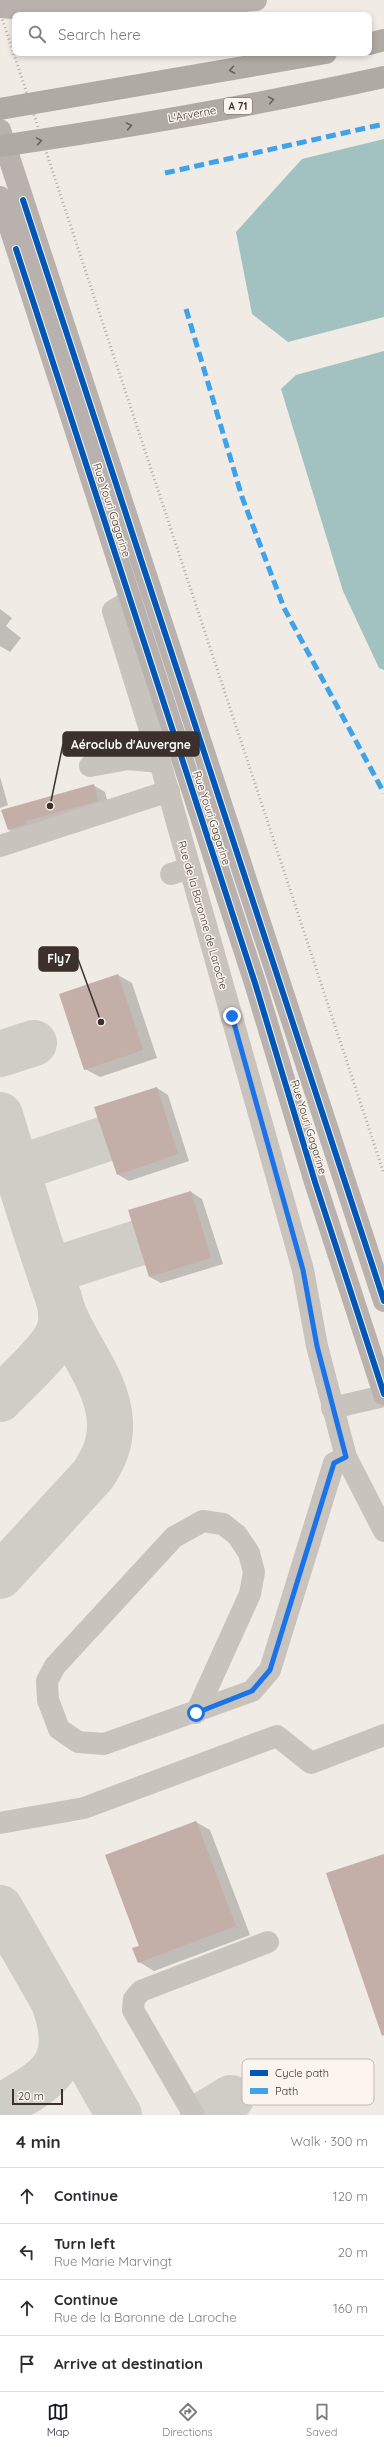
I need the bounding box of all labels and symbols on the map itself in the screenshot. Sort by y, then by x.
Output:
one-way arrow [229,66,235,74]
one-way arrow [268,97,274,105]
road number: A 71 [224,98,252,114]
street label: L'Arverne [167,103,217,125]
one-way arrow [126,122,132,131]
one-way arrow [35,137,42,146]
street label: Rue Youri Gagarine [90,461,134,559]
callout: Aéroclub d'Auvergne [63,732,199,756]
text: Aéroclub d'Auvergne [71,737,191,752]
street label: Rue Youri Gagarine [190,769,234,867]
street label: Rue de la Baronne de Laroche [175,839,231,991]
callout: Fly7 [39,947,78,971]
text: Fly7 [47,951,71,966]
route end [223,1007,241,1025]
street label: Rue Youri Gagarine [288,1078,330,1176]
route start [187,1704,205,1722]
legend [242,2059,374,2105]
text: Cycle path [275,2066,329,2080]
text: Path [275,2084,298,2098]
scale bar [12,2087,63,2106]

